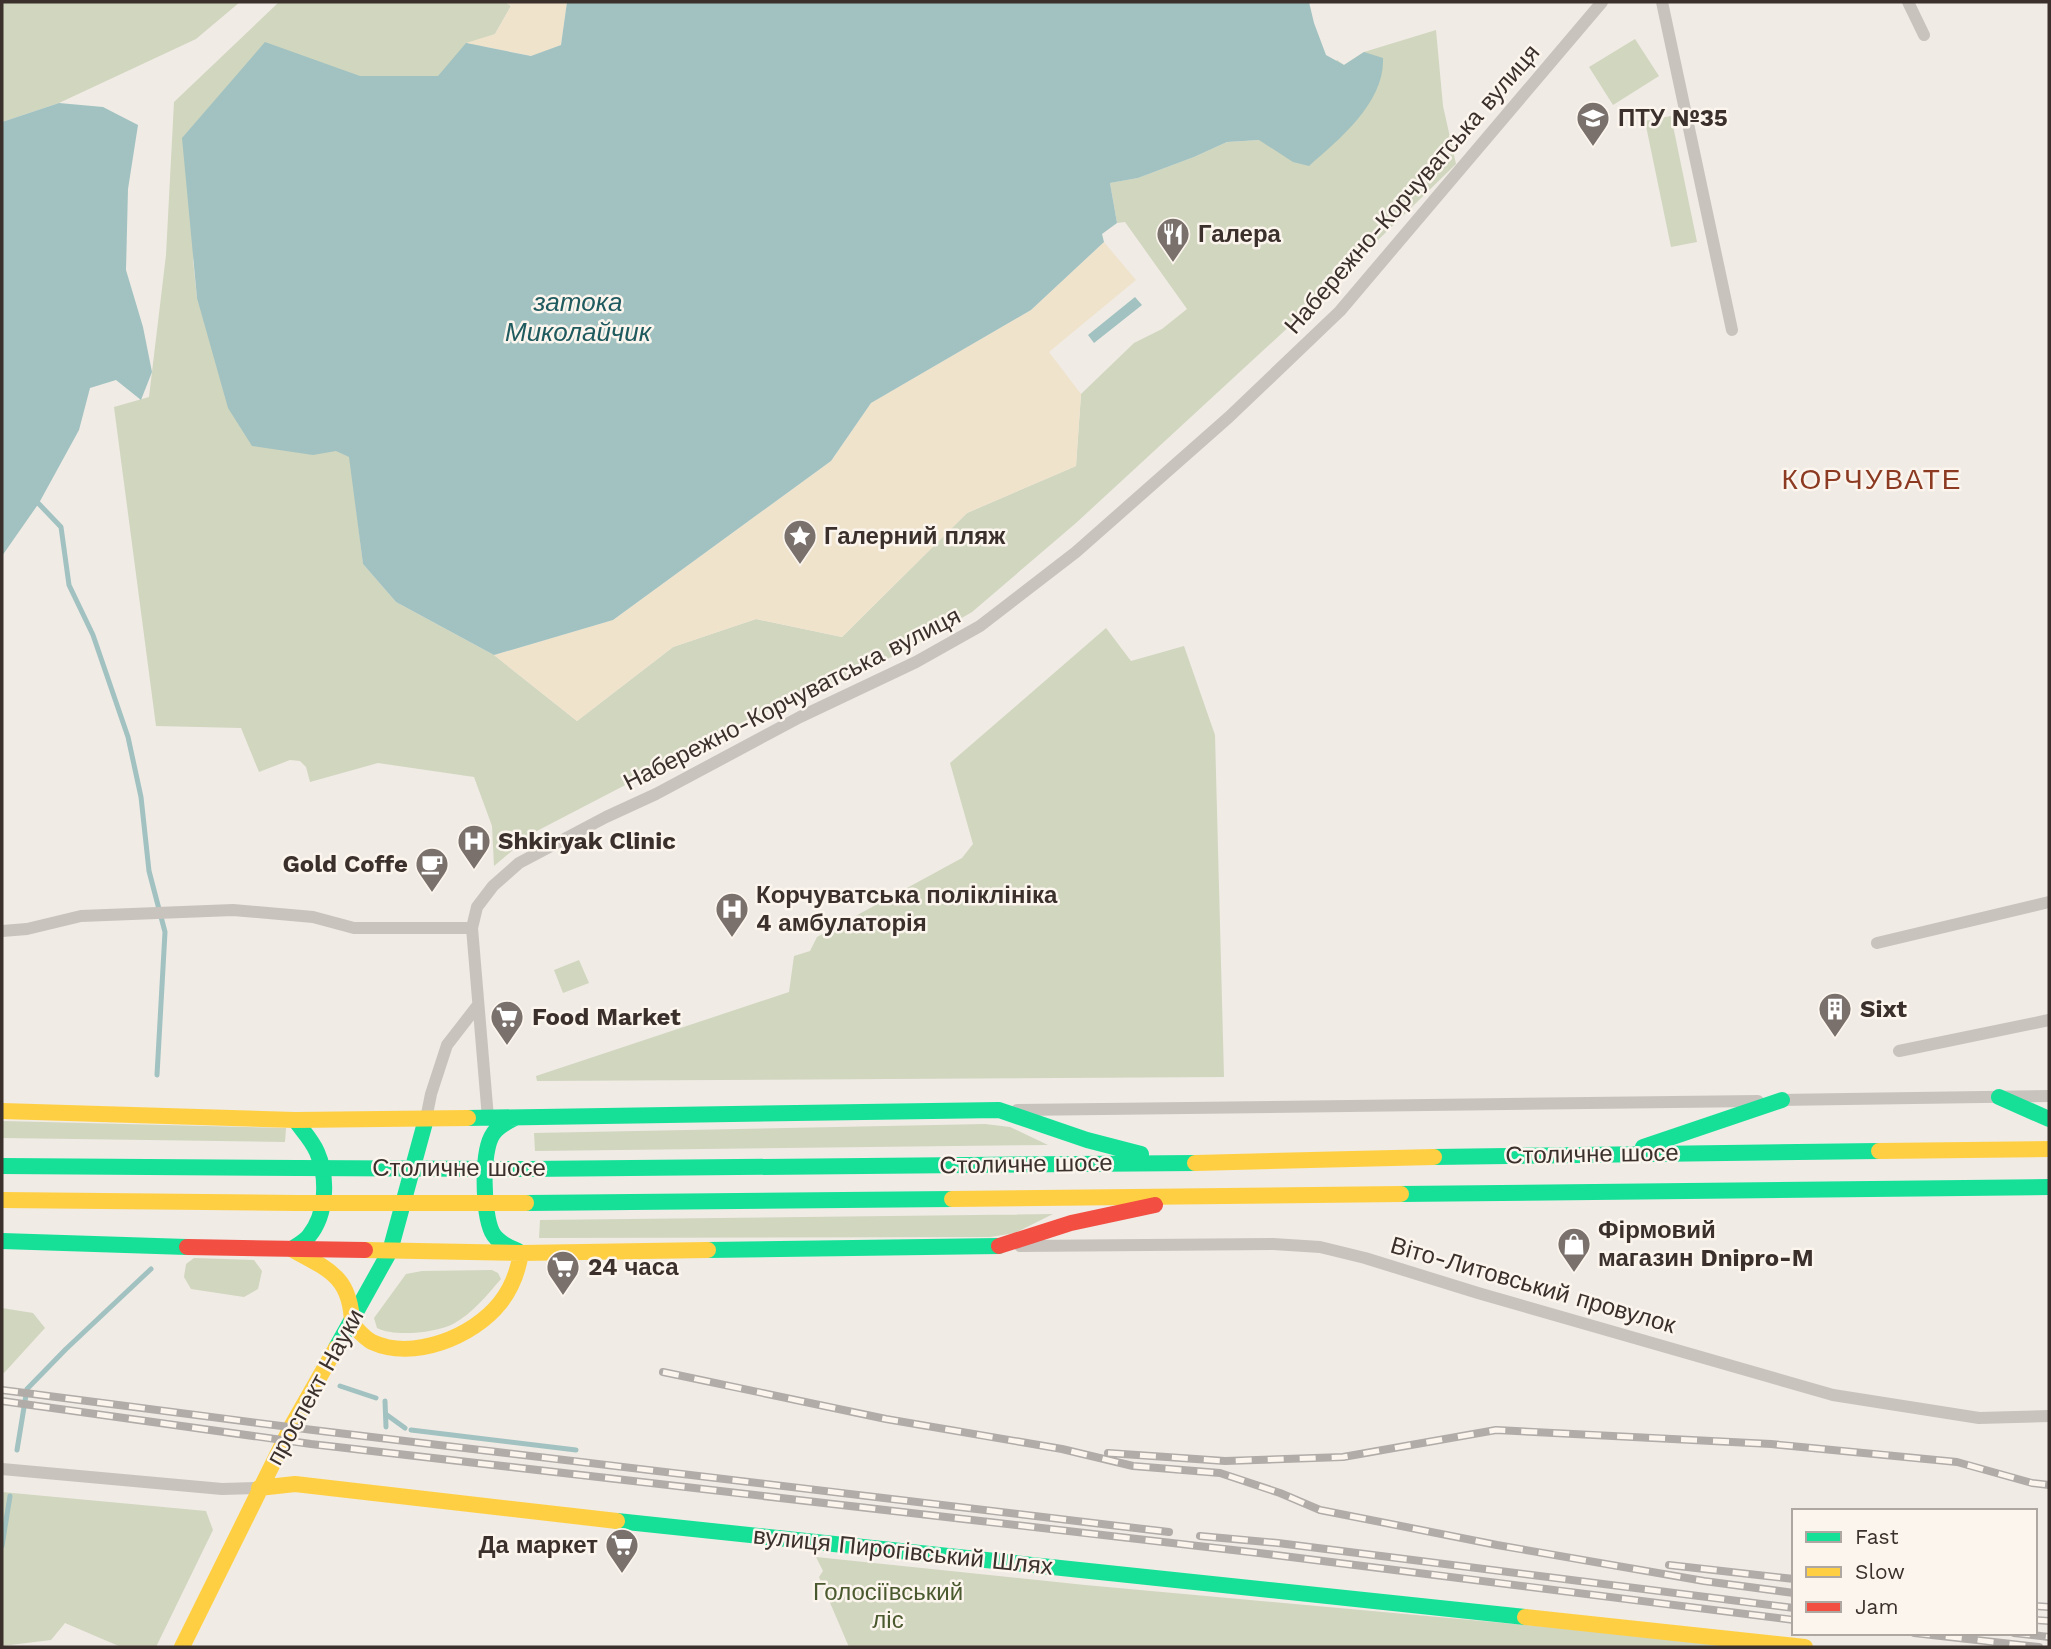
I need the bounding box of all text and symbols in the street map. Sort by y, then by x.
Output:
street label: Набережно-Корчуватська вулиця [1279,39,1545,339]
school or university icon: ПТУ №35 [1574,99,1612,148]
place label: ПТУ №35 [1618,104,1728,132]
restaurant icon: Галера [1154,215,1192,264]
place label: Галера [1198,220,1282,248]
water label: затока Миколайчик [505,287,653,347]
district label: КОРЧУВАТЕ [1782,463,1962,496]
place icon: Галерний пляж [781,517,819,566]
place label: Галерний пляж [824,522,1006,550]
street label: Набережно-Корчуватська вулиця [619,602,965,796]
hospital icon: Shkiryak Clinic [455,822,493,871]
place label: Shkiryak Clinic [498,827,676,855]
cafe icon: Gold Coffe [413,845,451,894]
place label: Gold Coffe [283,850,408,878]
place label: Корчуватська поліклініка 4 амбулаторія [756,881,1058,937]
hospital icon: Корчуватська поліклініка 4 амбулаторія [713,890,751,939]
building icon: Sixt [1816,990,1854,1039]
place label: Sixt [1860,995,1908,1023]
supermarket icon: Food Market [488,998,526,1047]
place label: Food Market [532,1003,681,1031]
street label: Столичне шосе [1505,1138,1679,1170]
street label: Столичне шосе [939,1148,1113,1180]
street label: Столичне шосе [372,1154,546,1182]
place label: Фірмовий магазин Dnipro-M [1598,1216,1814,1272]
shop icon: Фірмовий магазин Dnipro-M [1555,1225,1593,1274]
street label: Віто-Литовський провулок [1387,1231,1679,1339]
supermarket icon: 24 часа [544,1248,582,1297]
place label: 24 часа [588,1253,679,1281]
street label: проспект Науки [261,1304,369,1470]
legend [1792,1509,2037,1635]
street label: вулиця Пирогівський Шлях [752,1521,1054,1581]
text: Fast [1855,1524,1899,1549]
supermarket icon: Да маркет [603,1526,641,1575]
place label: Да маркет [478,1531,598,1559]
text: Slow [1855,1559,1905,1584]
park label: Голосіївський ліс [813,1578,963,1634]
text: Jam [1855,1594,1898,1619]

